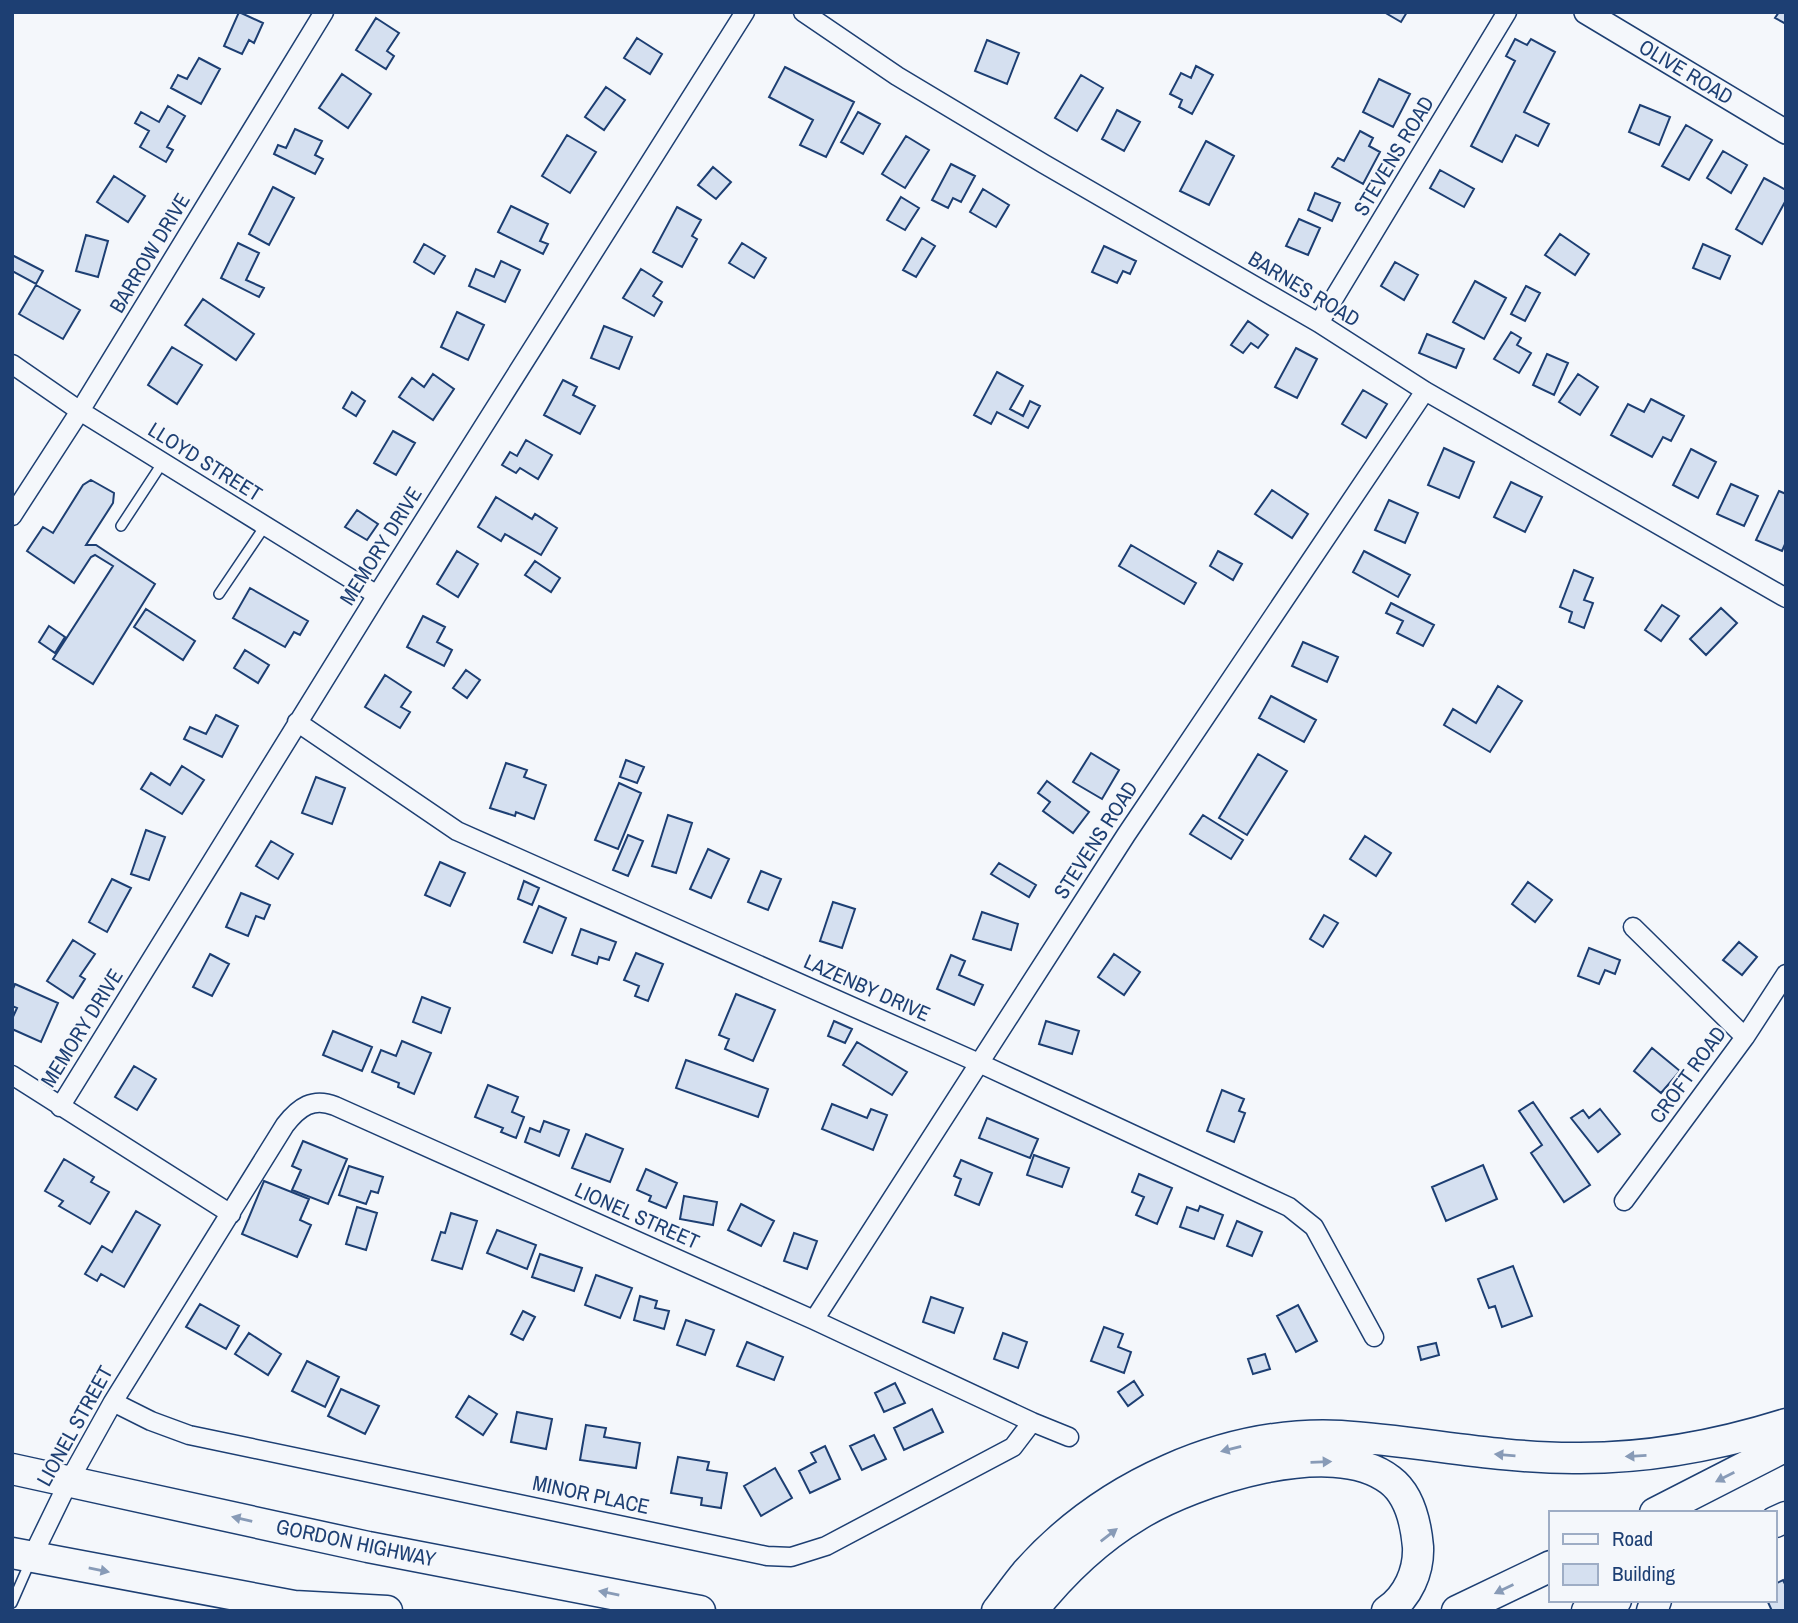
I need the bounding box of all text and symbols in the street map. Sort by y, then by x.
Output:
street label: OLIVE ROAD [1634,32,1739,111]
street label: STEVENS ROAD [1346,90,1441,221]
street label: BARROW DRIVE [102,187,197,318]
street label: BARNES ROAD [1243,244,1365,333]
street label: LLOYD STREET [143,415,268,508]
street label: MEMORY DRIVE [333,481,428,610]
street label: STEVENS ROAD [1047,775,1144,904]
street label: LAZENBY DRIVE [799,947,935,1028]
street label: MEMORY DRIVE [34,963,129,1092]
street label: CROFT ROAD [1642,1020,1733,1129]
street label: LIONEL STREET [570,1175,704,1256]
street label: LIONEL STREET [30,1360,120,1491]
one-way arrow [1220,1444,1242,1455]
one-way arrow [1494,1449,1516,1460]
one-way arrow [1625,1451,1647,1462]
one-way arrow [1310,1457,1332,1468]
street label: MINOR PLACE [530,1468,652,1521]
one-way arrow [1715,1471,1735,1482]
street label: GORDON HIGHWAY [274,1511,439,1574]
legend [1549,1511,1777,1602]
one-way arrow [231,1514,253,1525]
text: Road [1612,1524,1653,1553]
one-way arrow [1100,1527,1118,1542]
text: Building [1612,1559,1676,1588]
one-way arrow [88,1565,110,1576]
one-way arrow [1494,1583,1514,1595]
one-way arrow [598,1587,620,1598]

